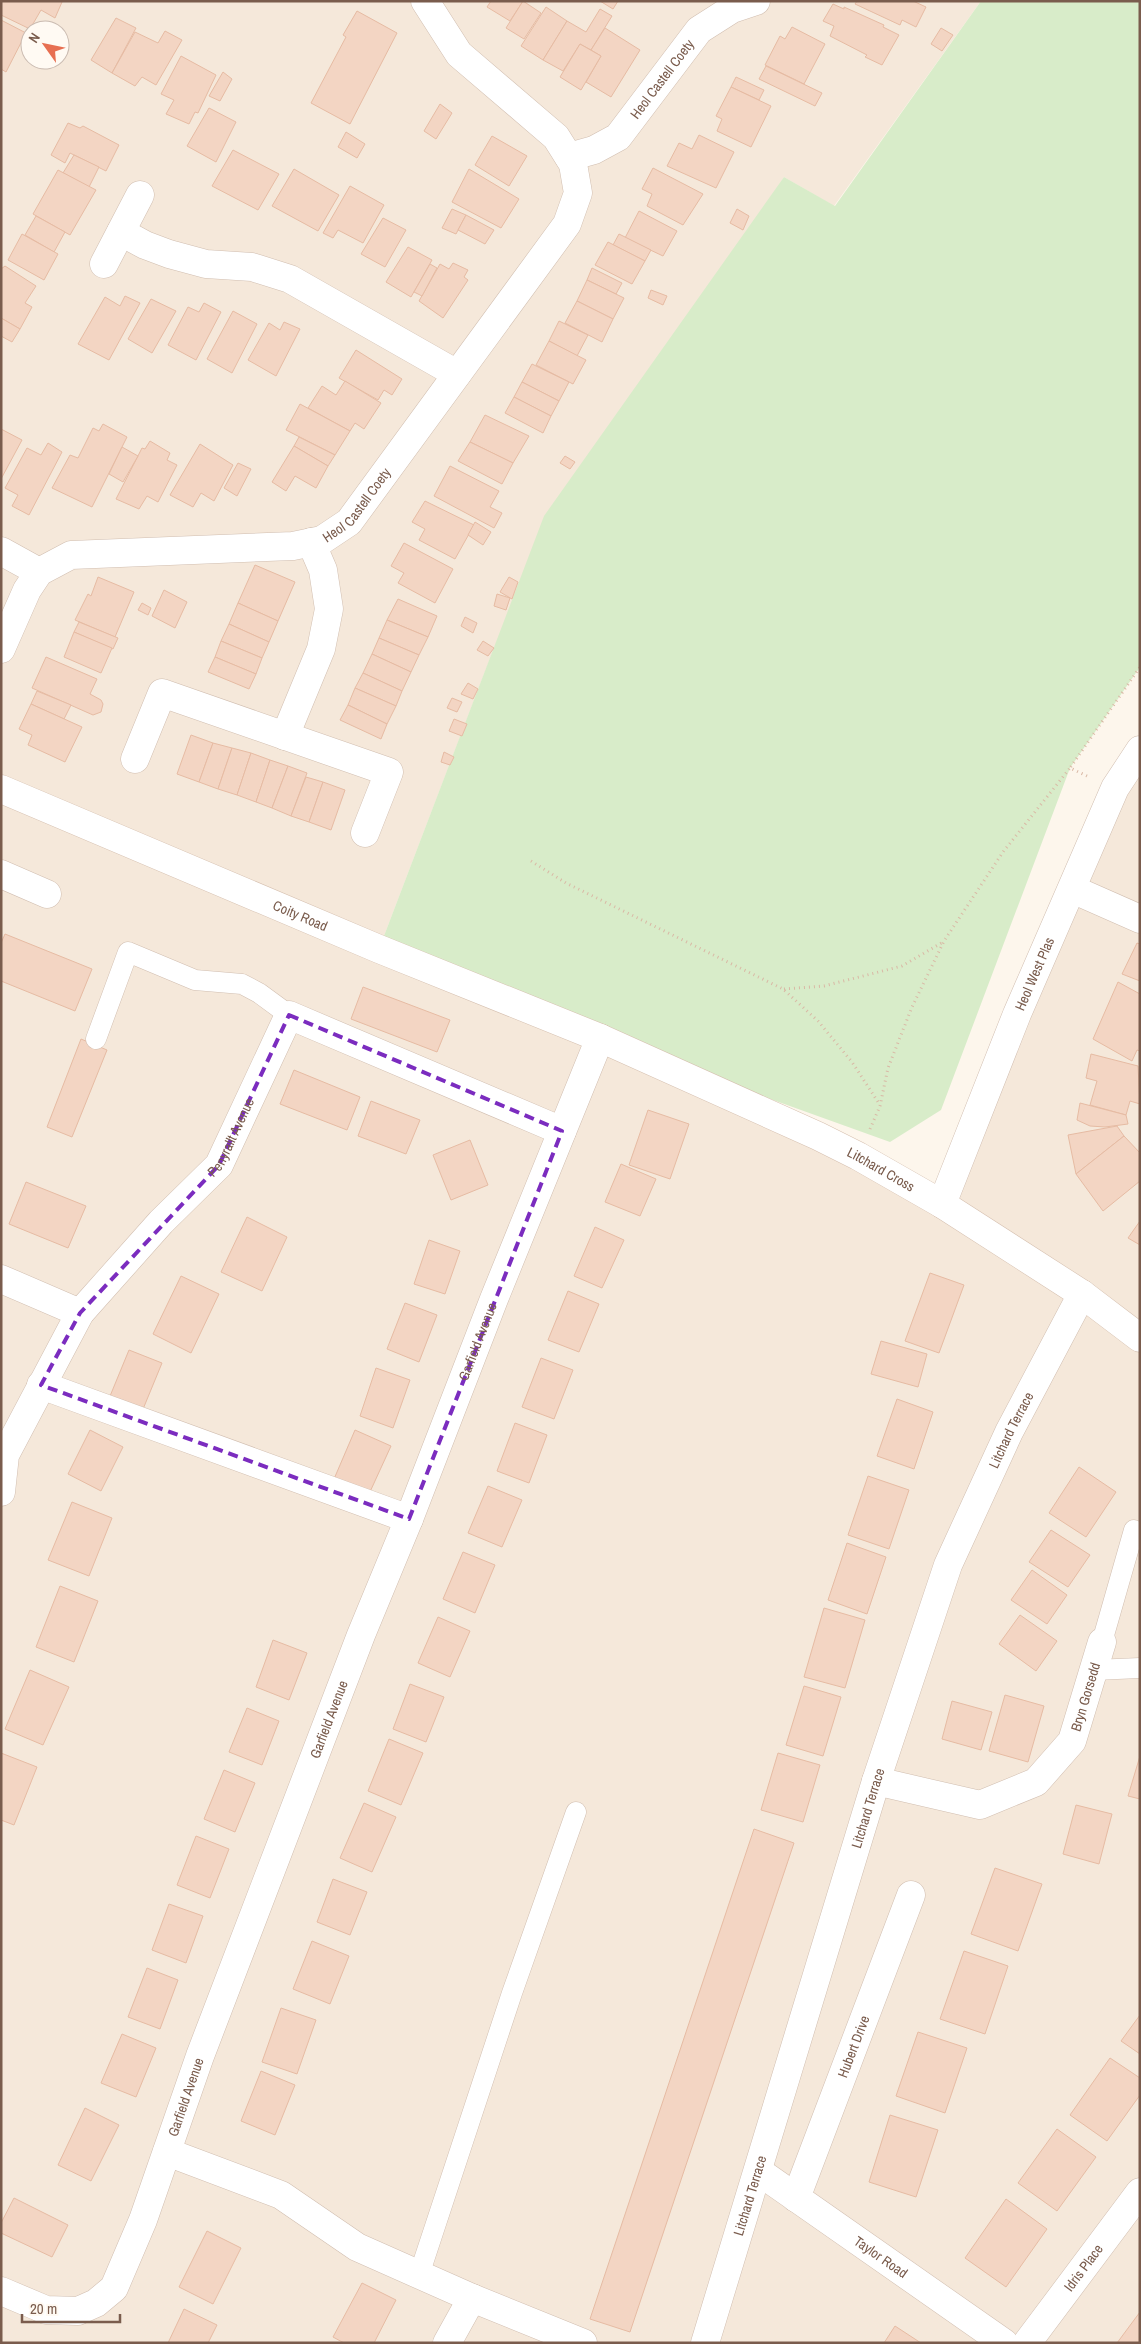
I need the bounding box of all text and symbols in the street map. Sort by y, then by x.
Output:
north arrow [20,20,70,70]
text: N [24,30,44,46]
street label: Heol Castell Coety [626,35,698,122]
street label: Heol Castell Coety [319,464,395,546]
street label: Coity Road [270,896,330,935]
street label: Heol West Plas [1011,934,1058,1013]
street label: Penyrallt Avenue [203,1095,258,1181]
street label: Litchard Cross [844,1143,918,1196]
street label: Garfield Avenue [454,1300,501,1383]
street label: Litchard Terrace [985,1389,1038,1471]
street label: Bryn Gorsedd [1066,1660,1104,1733]
street label: Garfield Avenue [306,1678,352,1761]
street label: Litchard Terrace [847,1766,889,1850]
street label: Hubert Drive [834,2013,873,2080]
street label: Garfield Avenue [164,2055,208,2139]
street label: Litchard Terrace [729,2153,771,2238]
street label: Taylor Road [851,2232,911,2282]
street label: Idris Place [1060,2241,1107,2295]
scale bar [22,2292,120,2324]
text: 20 m [30,2298,57,2319]

